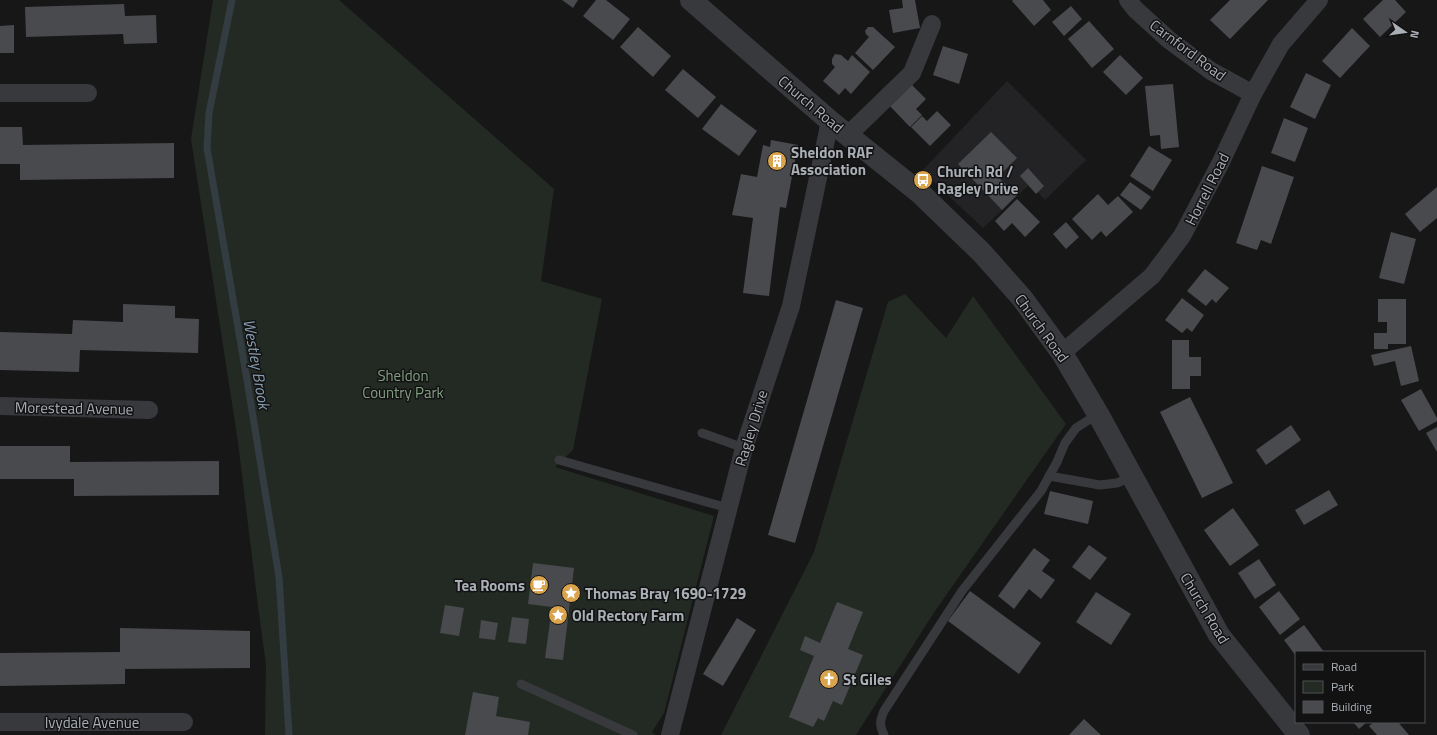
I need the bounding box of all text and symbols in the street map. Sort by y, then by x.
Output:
north arrow [1385,12,1425,52]
street label: Carnford Road [1145,14,1231,86]
text: N [1406,29,1423,40]
street label: Church Road [773,70,849,138]
place label: Sheldon RAF Association [791,141,873,181]
street label: Horrell Road [1179,149,1235,229]
building icon: Sheldon RAF Association [766,150,788,172]
place label: Church Rd / Ragley Drive [937,160,1019,200]
bus stop icon: Church Rd / Ragley Drive [912,169,934,191]
street label: Church Road [1009,289,1075,367]
water label: Westley Brook [237,317,277,413]
park label: Sheldon Country Park [362,364,444,404]
street label: Ragley Drive [728,387,774,469]
street label: Morestead Avenue [15,395,133,421]
street label: Church Road [1175,568,1235,648]
place label: Tea Rooms [455,574,525,597]
cafe icon: Tea Rooms [528,574,550,596]
place icon: Thomas Bray 1690-1729 [560,582,582,604]
place label: Thomas Bray 1690-1729 [585,582,746,605]
place icon: Old Rectory Farm [547,604,569,626]
place label: Old Rectory Farm [572,604,684,627]
legend [1295,651,1425,723]
text: Road [1331,657,1357,676]
church icon: St Giles [818,668,840,690]
place label: St Giles [843,668,892,691]
text: Park [1331,677,1354,696]
text: Building [1331,697,1372,716]
street label: Ivydale Avenue [45,711,139,734]

